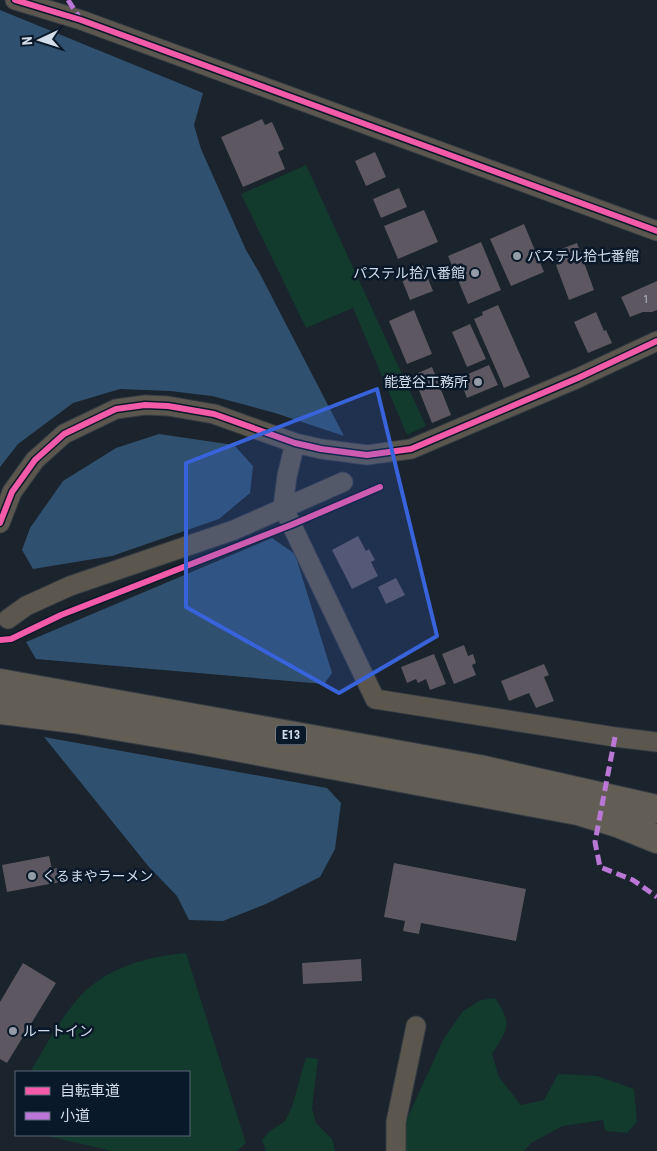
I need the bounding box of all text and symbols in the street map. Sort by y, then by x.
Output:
north arrow [15,15,65,65]
text: N [19,36,35,46]
place label: パステル拾七番館 [527,248,639,264]
marker: パステル拾七番館 [511,250,523,262]
place label: パステル拾八番館 [353,265,465,281]
marker: パステル拾八番館 [469,267,481,279]
house number: 1 [643,293,649,306]
place label: 能登谷工務所 [384,374,468,390]
marker: 能登谷工務所 [472,376,484,388]
road number: E13 [276,726,306,744]
place label: くるまやラーメン [42,868,153,884]
marker: くるまやラーメン [26,870,38,882]
place label: ルートイン [23,1023,93,1039]
marker: ルートイン [7,1025,19,1037]
legend [15,1071,190,1136]
text: 自転車道 [60,1082,120,1100]
text: 小道 [60,1107,90,1125]

